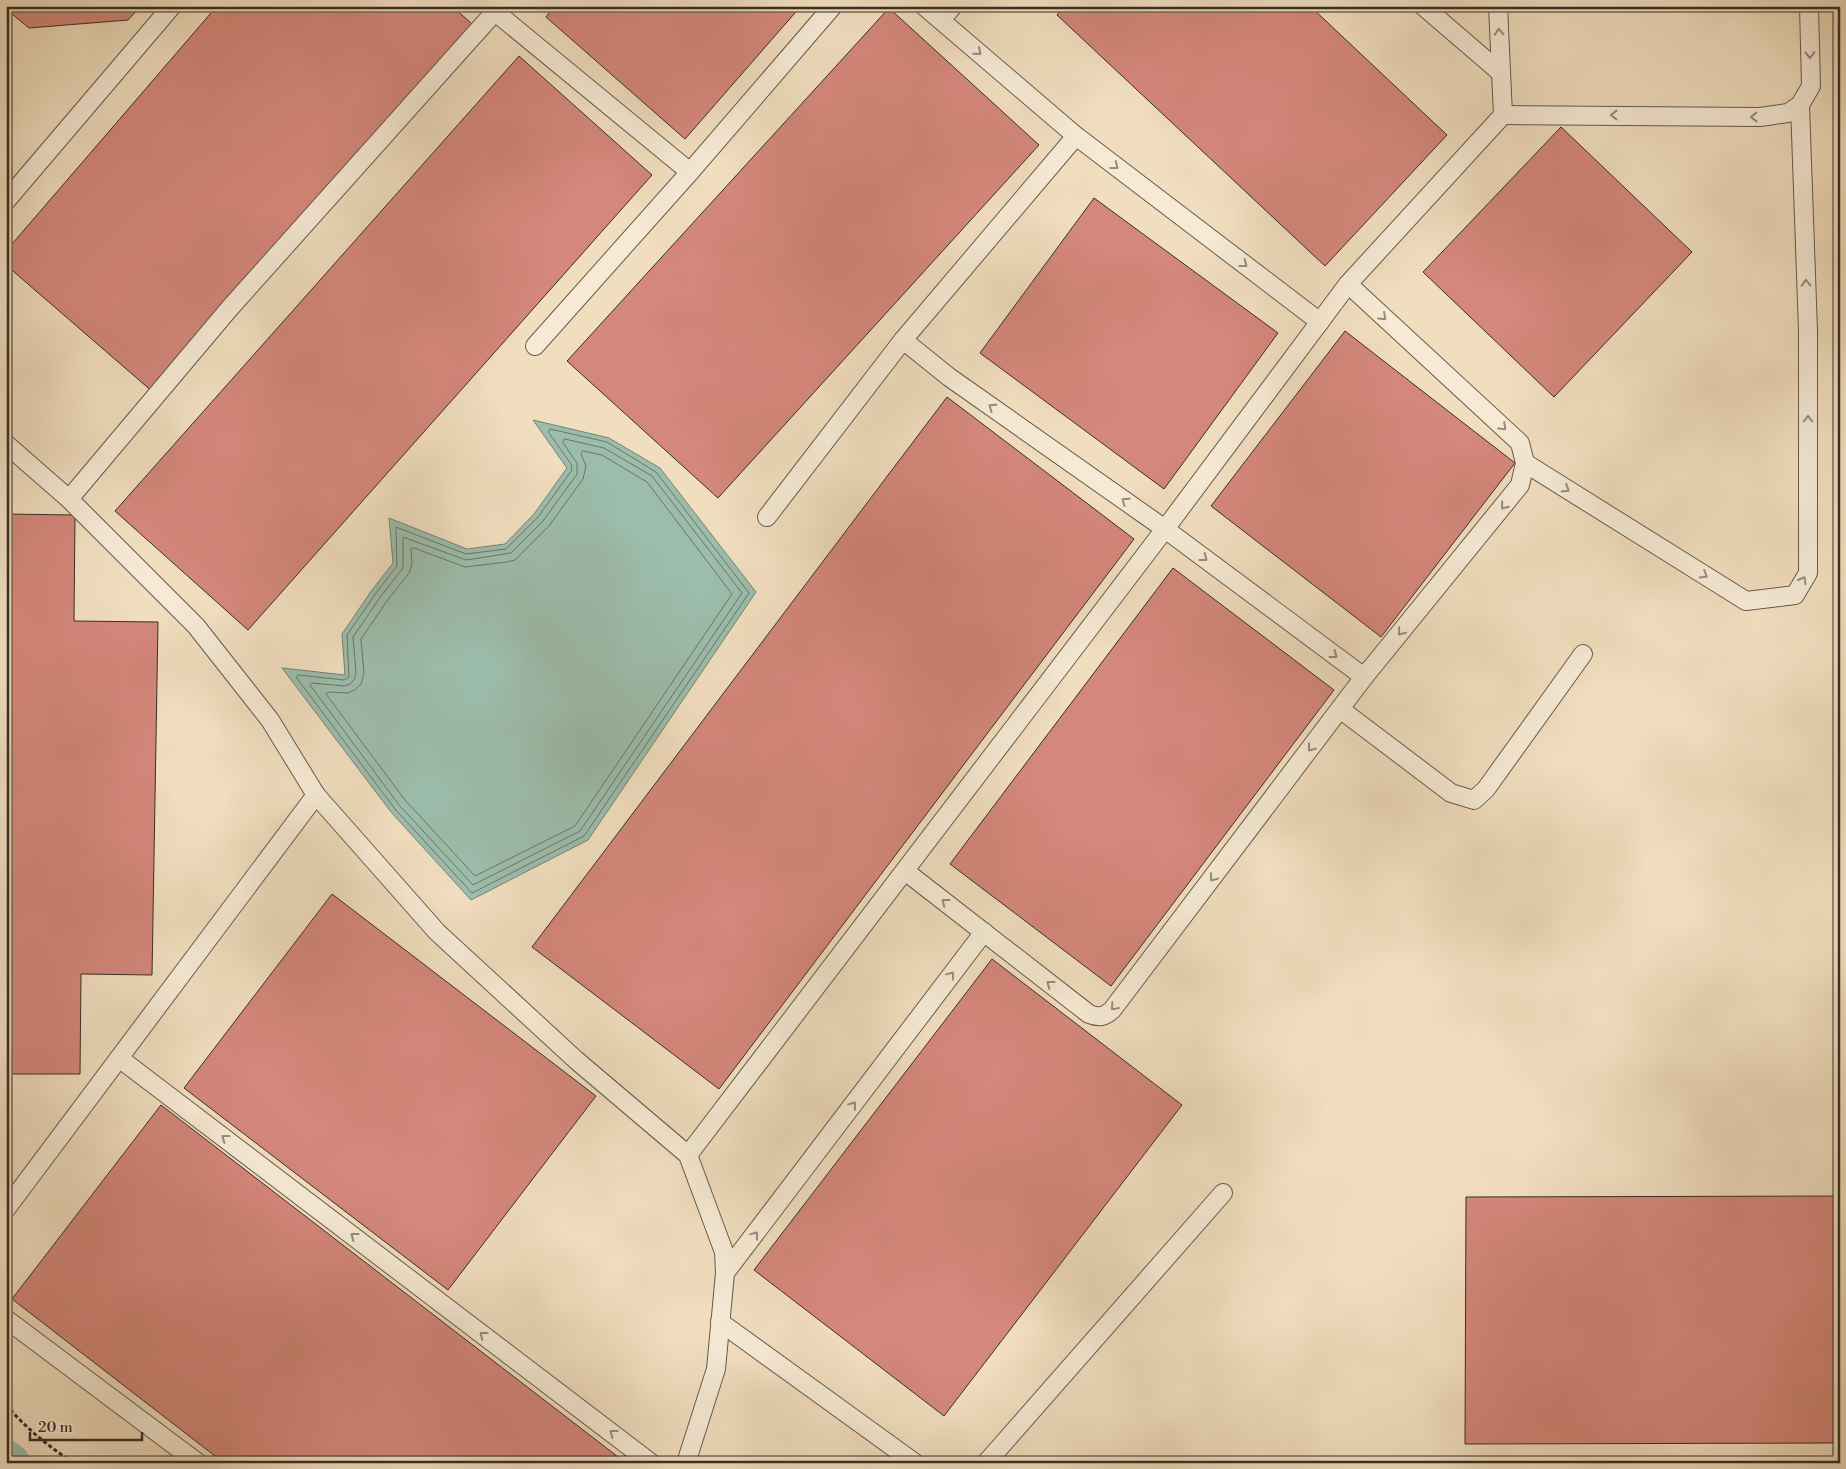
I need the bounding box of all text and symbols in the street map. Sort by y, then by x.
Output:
one-way arrow [1494,27,1504,35]
one-way arrow [972,46,981,55]
one-way arrow [1805,51,1816,59]
one-way arrow [1609,110,1617,120]
one-way arrow [1750,111,1758,122]
one-way arrow [1109,160,1118,168]
one-way arrow [1238,258,1248,267]
one-way arrow [1801,279,1812,287]
one-way arrow [1378,311,1387,320]
one-way arrow [988,404,998,413]
one-way arrow [1803,415,1813,422]
one-way arrow [1497,421,1506,430]
one-way arrow [1560,483,1570,492]
one-way arrow [1121,498,1131,507]
one-way arrow [1500,500,1509,509]
one-way arrow [1198,552,1208,561]
one-way arrow [1698,569,1707,578]
one-way arrow [1797,577,1807,586]
one-way arrow [1399,626,1407,635]
one-way arrow [1328,649,1338,658]
one-way arrow [1308,742,1317,752]
one-way arrow [1210,872,1219,882]
one-way arrow [941,899,951,908]
one-way arrow [945,971,954,981]
one-way arrow [1047,981,1056,989]
one-way arrow [1111,1001,1120,1010]
one-way arrow [847,1101,856,1111]
one-way arrow [221,1135,231,1144]
one-way arrow [749,1231,758,1241]
one-way arrow [351,1234,360,1242]
one-way arrow [480,1332,489,1340]
scale bar [30,1409,142,1441]
text: 20 m [38,1418,73,1437]
one-way arrow [610,1431,619,1439]

